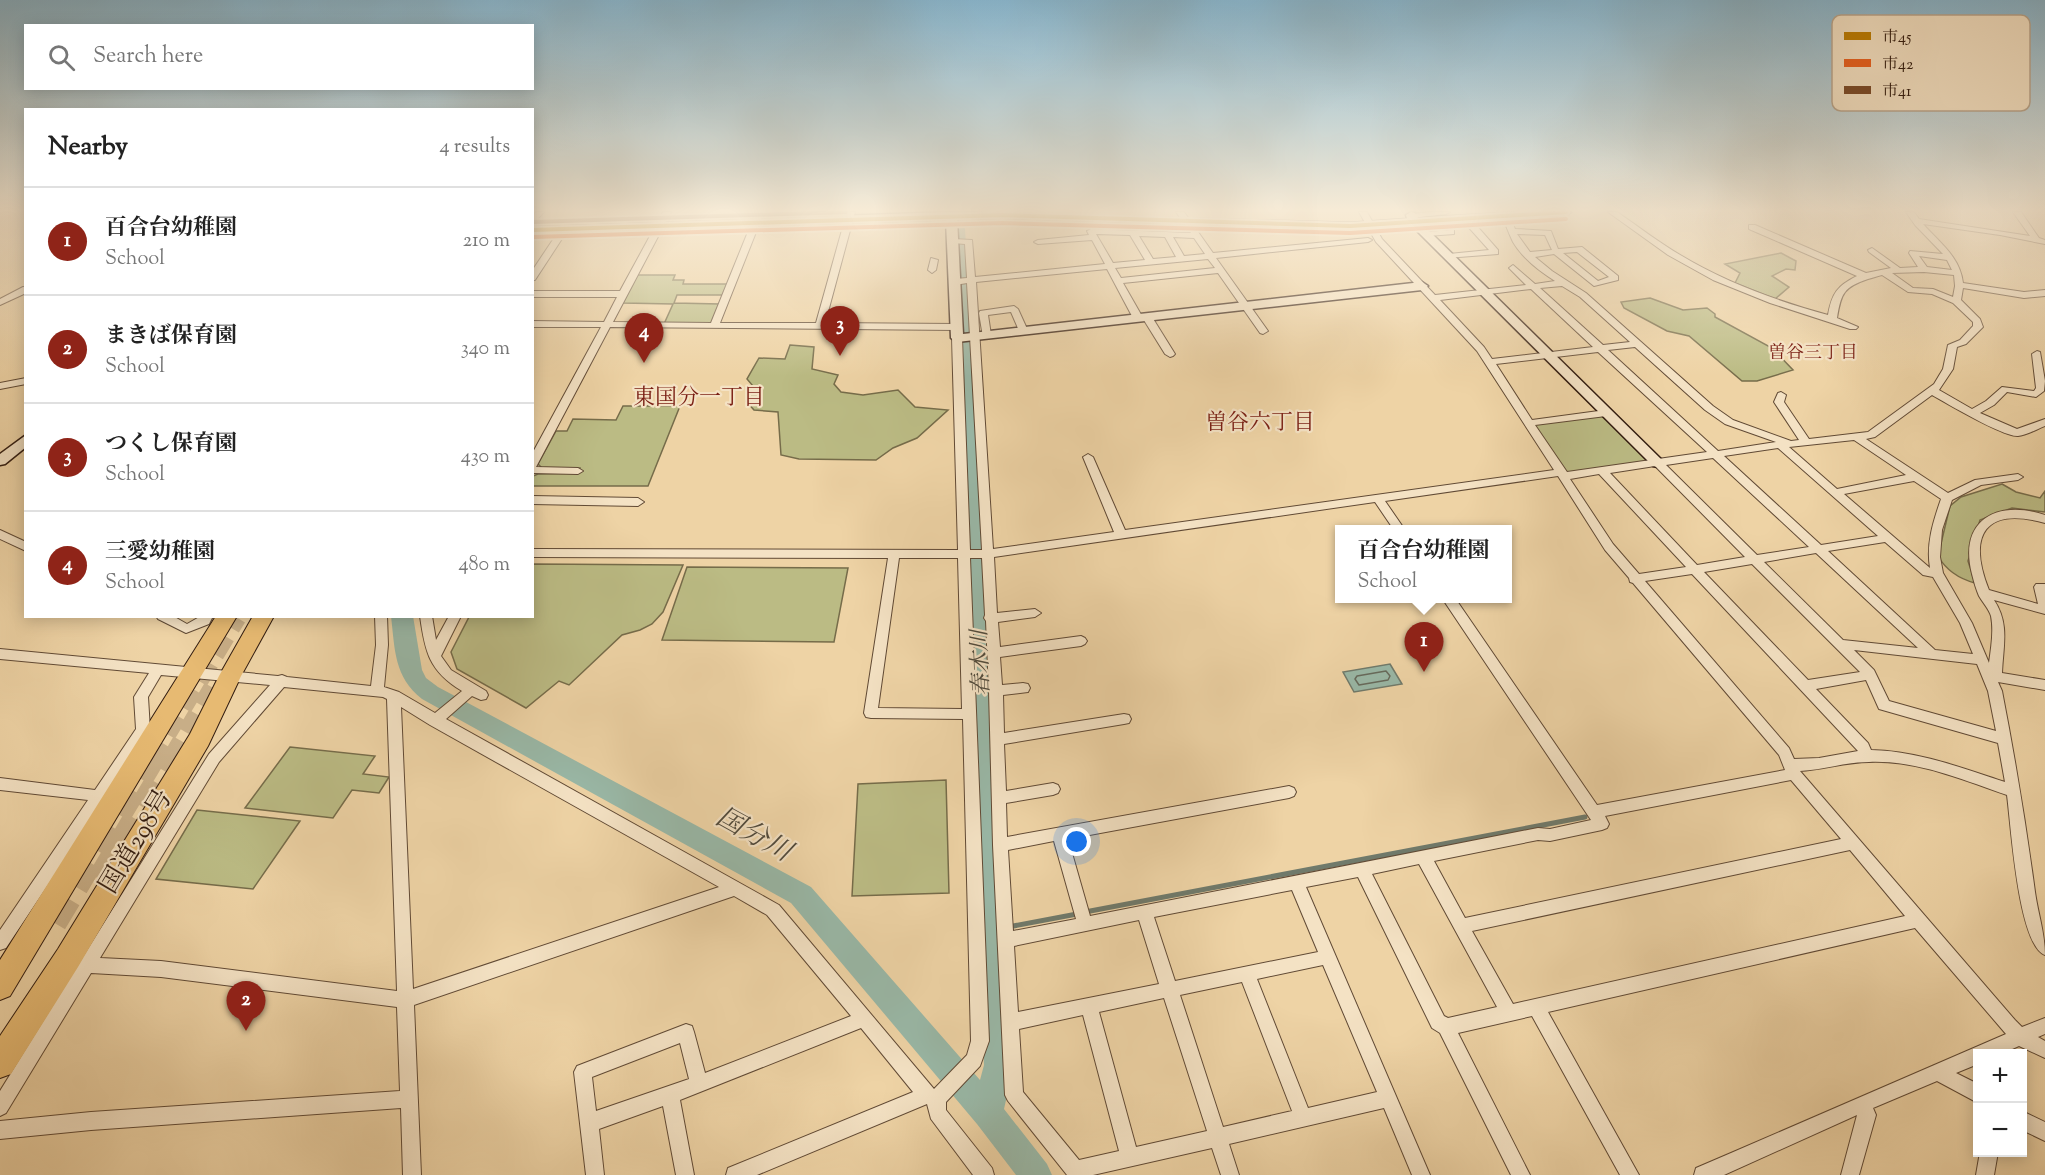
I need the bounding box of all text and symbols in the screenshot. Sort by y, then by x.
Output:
legend [1832,15,2030,111]
search box [24,24,534,90]
text: 市45 [1882,27,1912,50]
icon: search [45,41,78,74]
text: Search here [93,41,203,73]
text: 市42 [1882,54,1914,77]
text: 市41 [1882,81,1912,104]
text: Nearby [48,129,128,166]
text: 4 results [439,133,510,162]
text: 百合台幼稚園 [105,213,237,245]
text: 1 [64,227,71,256]
text: 210 m [463,227,510,256]
text: School [105,245,165,274]
pin: 3 [820,306,860,356]
pin: 4 [624,314,664,363]
text: まきば保育園 [105,321,237,353]
text: 2 [63,335,72,364]
text: 340 m [461,335,510,364]
district label: 曽谷三丁目 [1768,341,1858,367]
text: School [105,353,165,382]
district label: 東国分一丁目 [633,383,765,415]
district label: 曽谷六丁目 [1205,408,1315,440]
text: つくし保育園 [105,429,237,461]
text: 3 [63,443,72,472]
text: 430 m [461,443,510,472]
text: School [105,461,165,490]
popup [1335,525,1512,603]
text: 百合台幼稚園 [1357,536,1490,568]
text: 三愛幼稚園 [105,537,215,569]
text: 4 [62,551,73,580]
text: 480 m [459,551,510,580]
text: School [1357,568,1417,597]
text: School [105,569,165,598]
pin: 1 [1404,622,1444,672]
water label: 春木川 [965,627,999,697]
street label: 国道298号 [91,783,183,901]
water label: 国分川 [708,799,800,874]
your location [1062,827,1091,856]
pin: 2 [226,982,266,1031]
map controls [1973,1049,2027,1157]
button: + [1973,1049,2027,1103]
button: − [1973,1103,2027,1157]

